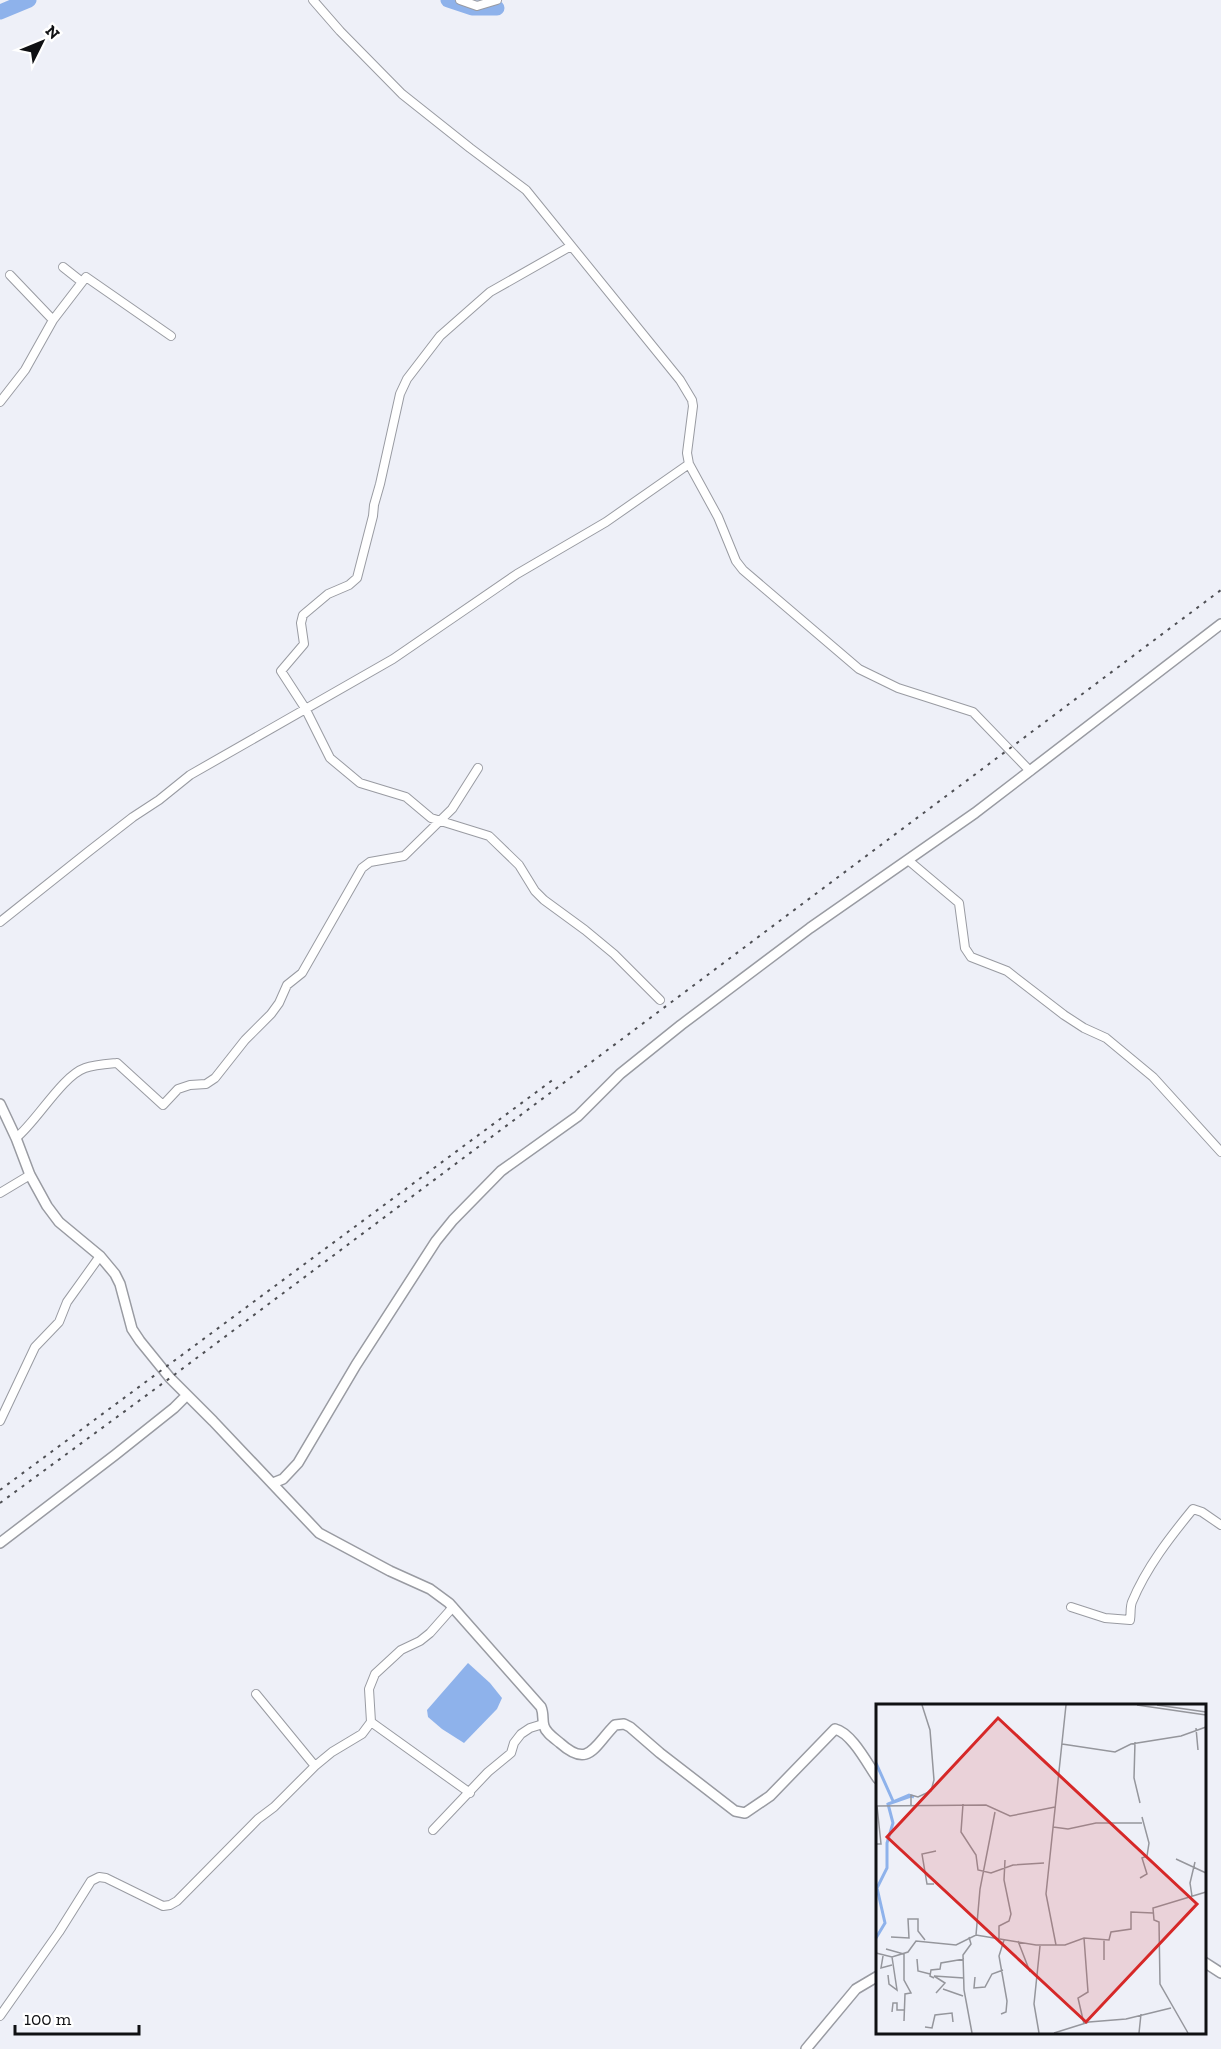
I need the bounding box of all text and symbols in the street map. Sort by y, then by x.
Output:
north arrow [12,12,72,72]
text: N [42,21,64,43]
inset map [876,1704,1206,2034]
scale bar [15,1998,140,2036]
text: 100 m [24,2008,72,2030]

